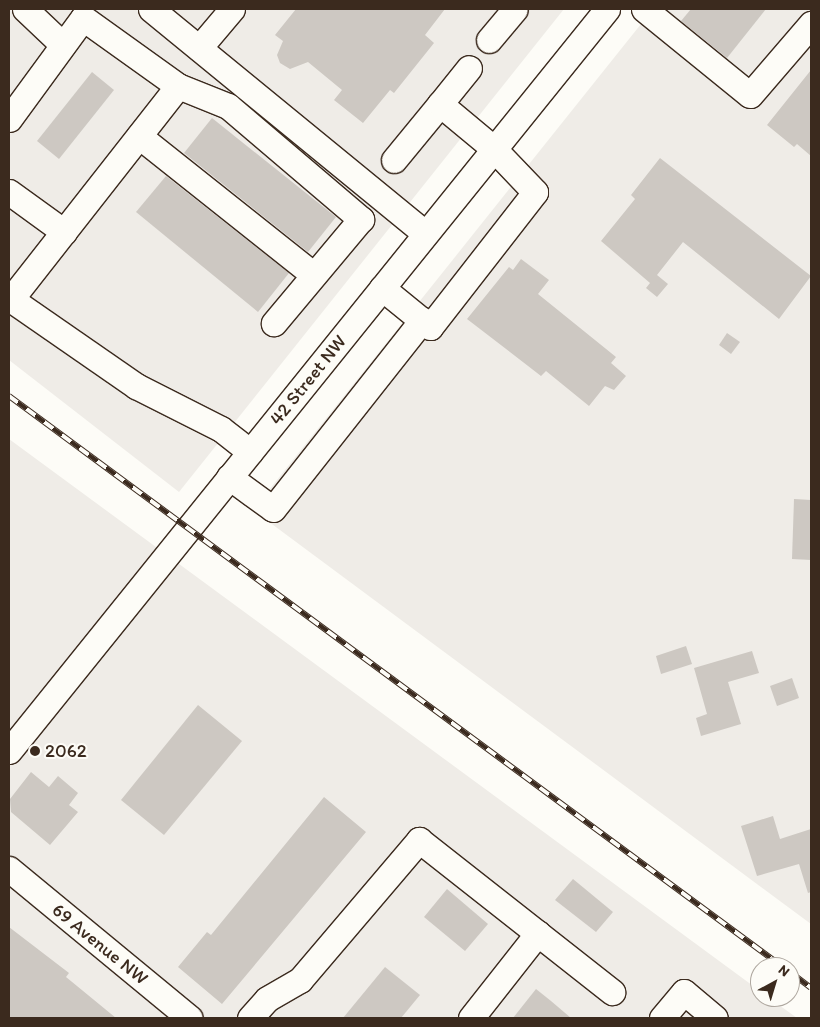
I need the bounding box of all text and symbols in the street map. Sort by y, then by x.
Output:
street label: 42 Street NW [265,330,351,430]
place label: 2062 [45,740,87,762]
marker: 2062 [29,745,41,757]
street label: 69 Avenue NW [47,898,153,990]
north arrow [750,957,800,1007]
text: N [775,961,793,980]

